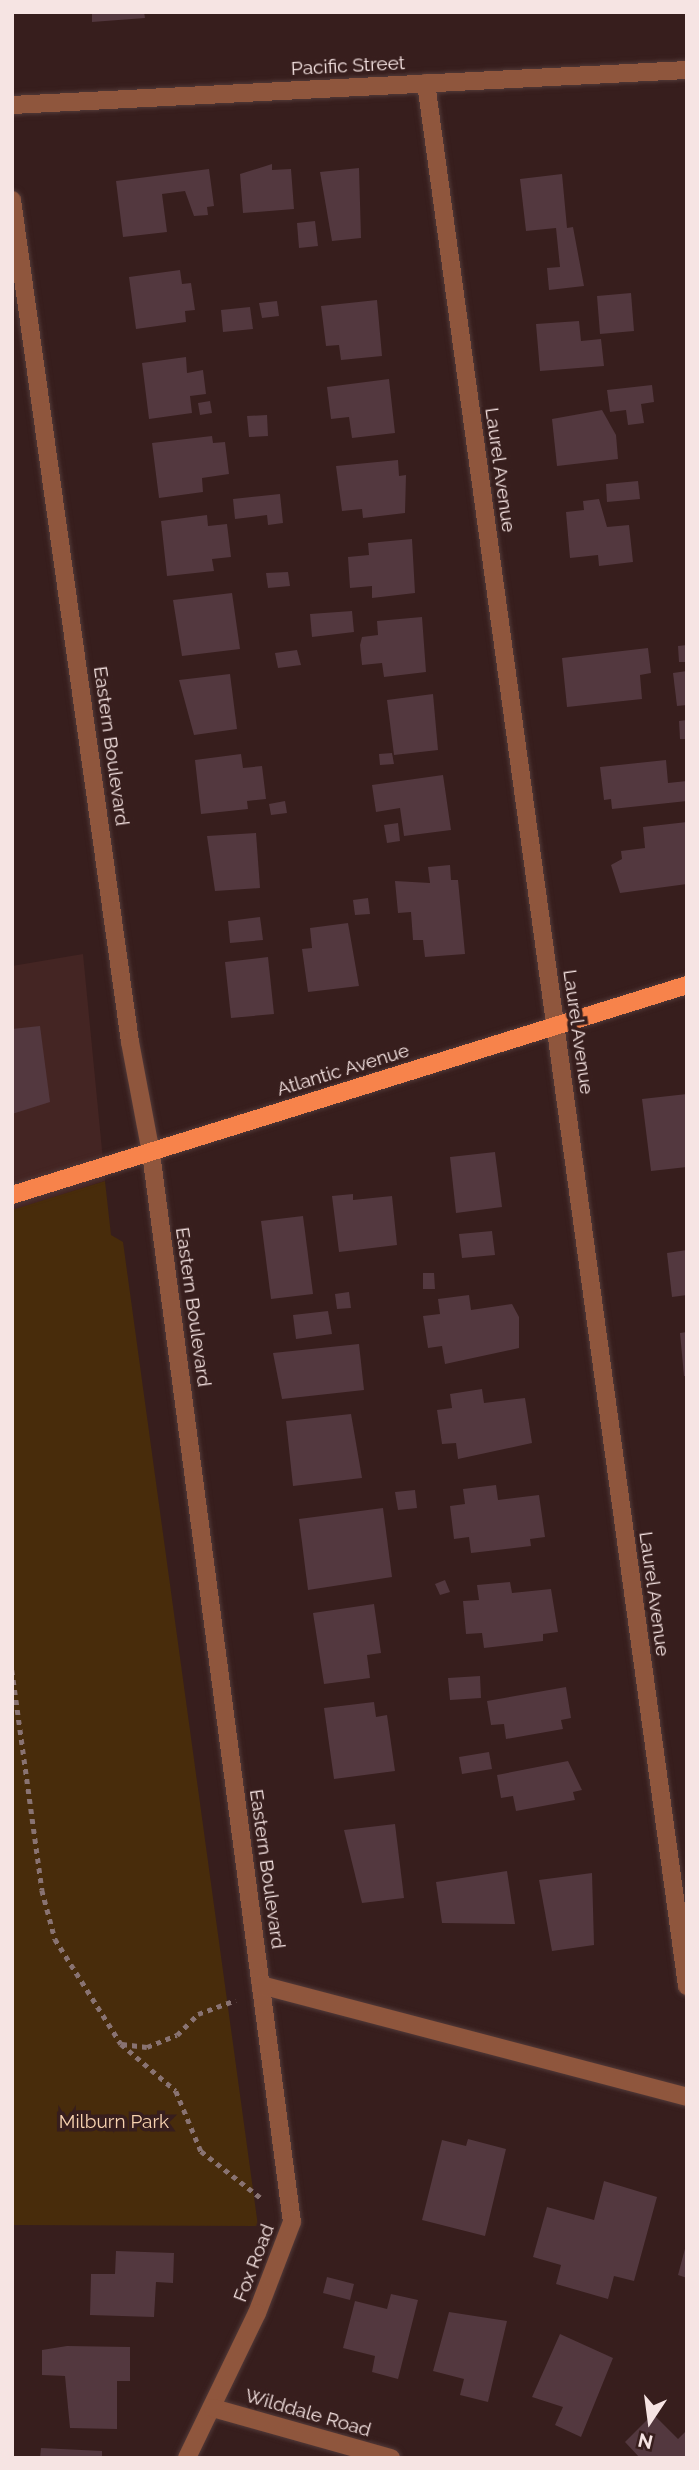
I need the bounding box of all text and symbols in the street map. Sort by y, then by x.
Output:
street label: Pacific Street [290,52,406,80]
street label: Laurel Avenue [480,406,520,534]
street label: Eastern Boulevard [89,665,133,827]
street label: Laurel Avenue [558,968,598,1096]
street label: Atlantic Avenue [274,1039,412,1101]
street label: Eastern Boulevard [171,1226,215,1388]
street label: Laurel Avenue [634,1530,674,1658]
street label: Eastern Boulevard [245,1788,289,1950]
park label: Milburn Park [59,2111,169,2133]
street label: Fox Road [229,2221,279,2305]
street label: Wilddale Road [242,2384,374,2442]
north arrow [615,2386,685,2456]
text: N [636,2429,655,2454]

